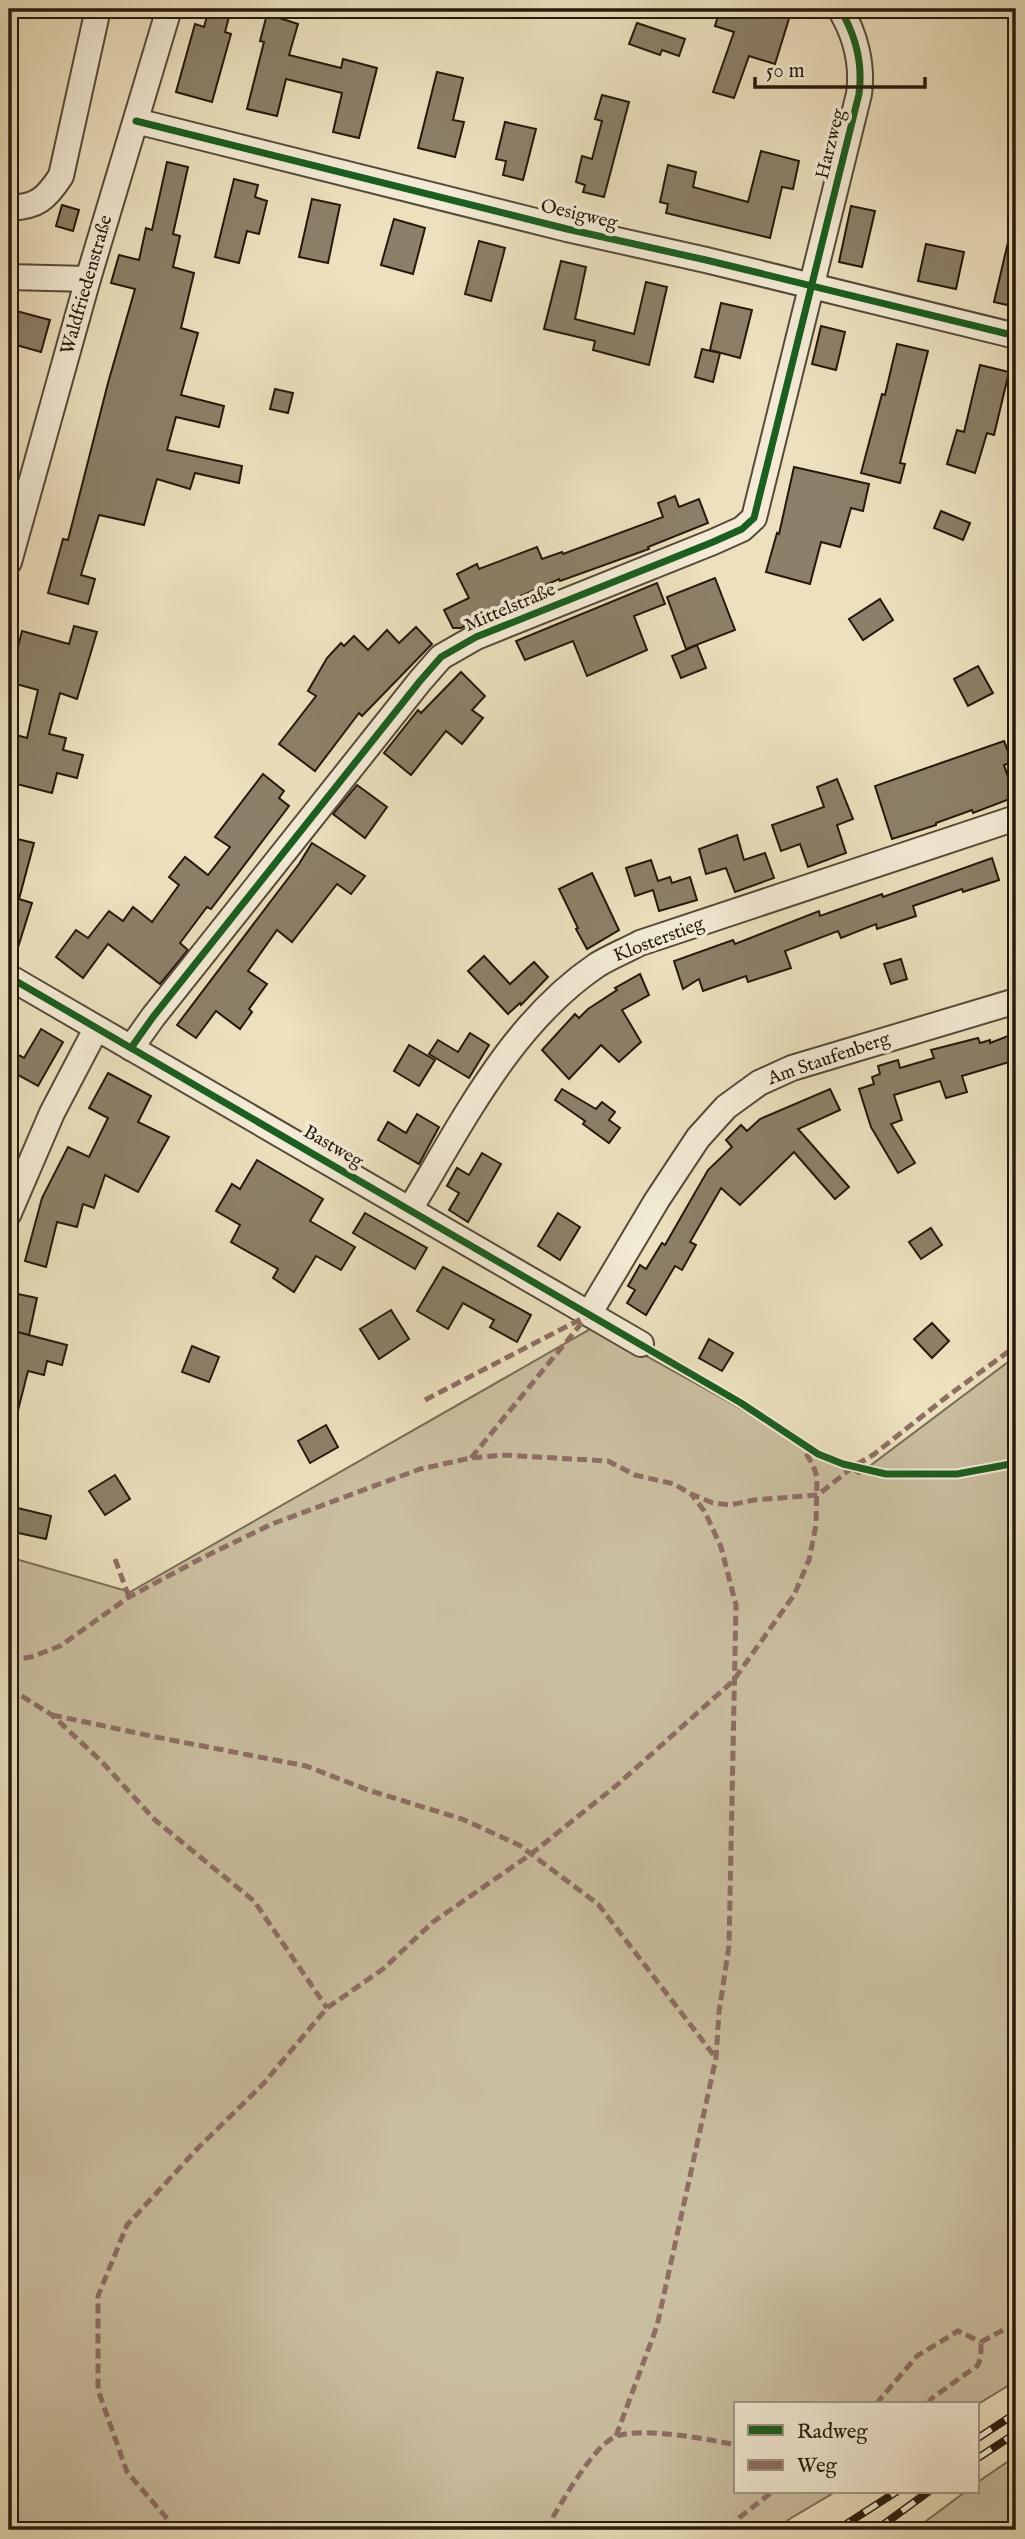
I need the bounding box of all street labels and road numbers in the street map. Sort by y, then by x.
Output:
street label: Harzweg [811,106,851,182]
street label: Oesigweg [538,195,620,236]
street label: Waldfriedenstraße [56,212,118,357]
street label: Mittelstraße [461,578,559,638]
street label: Klosterstieg [610,911,708,968]
street label: Am Staufenberg [764,1027,894,1091]
street label: Bastweg [299,1120,368,1174]

